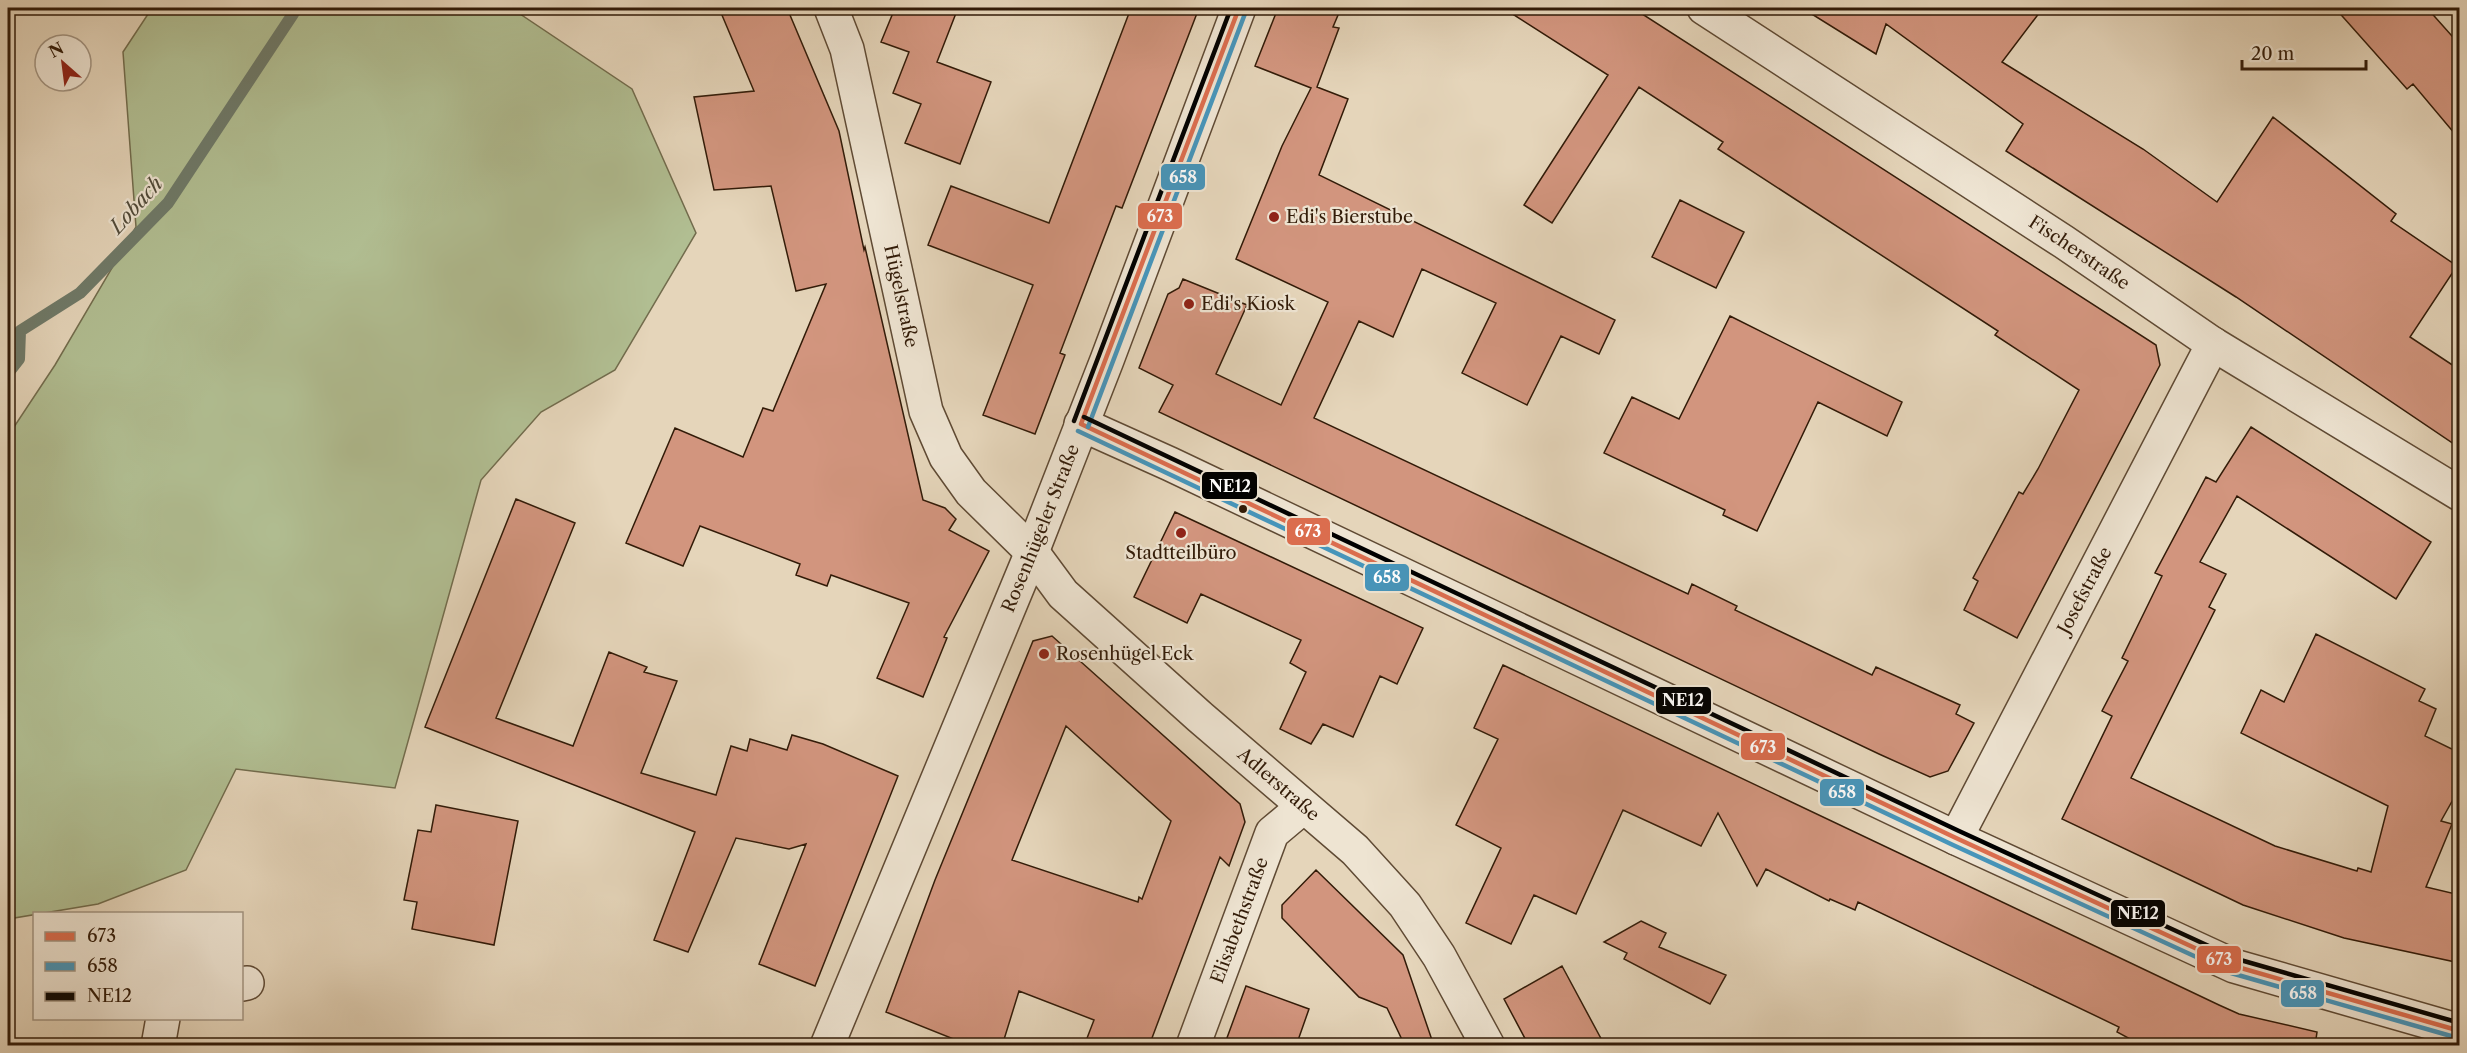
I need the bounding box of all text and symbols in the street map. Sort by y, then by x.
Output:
north arrow [33,33,93,93]
scale bar [2242,33,2366,71]
text: N [45,38,67,62]
text: 20 m [2251,43,2295,65]
line badge: 658 [1160,163,1206,191]
text: 658 [1169,167,1197,187]
water label: Lobach [103,172,168,240]
line badge: 673 [1137,202,1183,230]
text: 673 [1147,206,1173,226]
place label: Edi's Bierstube [1286,206,1413,228]
marker: Edi's Bierstube [1267,210,1281,224]
street label: Fischerstraße [2025,211,2134,295]
street label: Hügelstraße [879,243,923,350]
place label: Edi's Kiosk [1201,293,1297,315]
marker: Edi's Kiosk [1182,297,1196,311]
street label: Rosenhügeler Straße [997,441,1084,616]
line badge: NE12 [1201,471,1258,500]
text: NE12 [1209,476,1251,496]
unlabelled marker [1237,503,1249,515]
line badge: 673 [1286,517,1331,546]
text: 673 [1295,521,1321,541]
marker: Stadtteilbüro [1174,526,1188,540]
place label: Stadtteilbüro [1125,542,1237,564]
street label: Josefstraße [2052,543,2117,640]
line badge: 658 [1364,563,1410,592]
text: 658 [1373,567,1401,587]
place label: Rosenhügel Eck [1056,643,1195,665]
marker: Rosenhügel Eck [1037,647,1051,661]
line badge: NE12 [1655,686,1712,715]
text: NE12 [1662,690,1704,710]
line badge: 673 [1740,732,1786,761]
text: 673 [1750,737,1776,757]
street label: Adlerstraße [1232,743,1324,826]
line badge: 658 [1819,778,1865,807]
text: 658 [1828,782,1856,802]
street label: Elisabethstraße [1206,854,1273,987]
line badge: NE12 [2110,899,2166,928]
text: NE12 [2117,903,2159,923]
legend [33,912,243,1020]
text: 673 [87,925,116,947]
line badge: 673 [2196,945,2242,974]
text: 673 [2206,949,2232,969]
text: 658 [87,955,118,977]
line badge: 658 [2280,979,2325,1008]
text: 658 [2289,983,2317,1003]
text: NE12 [87,985,132,1007]

